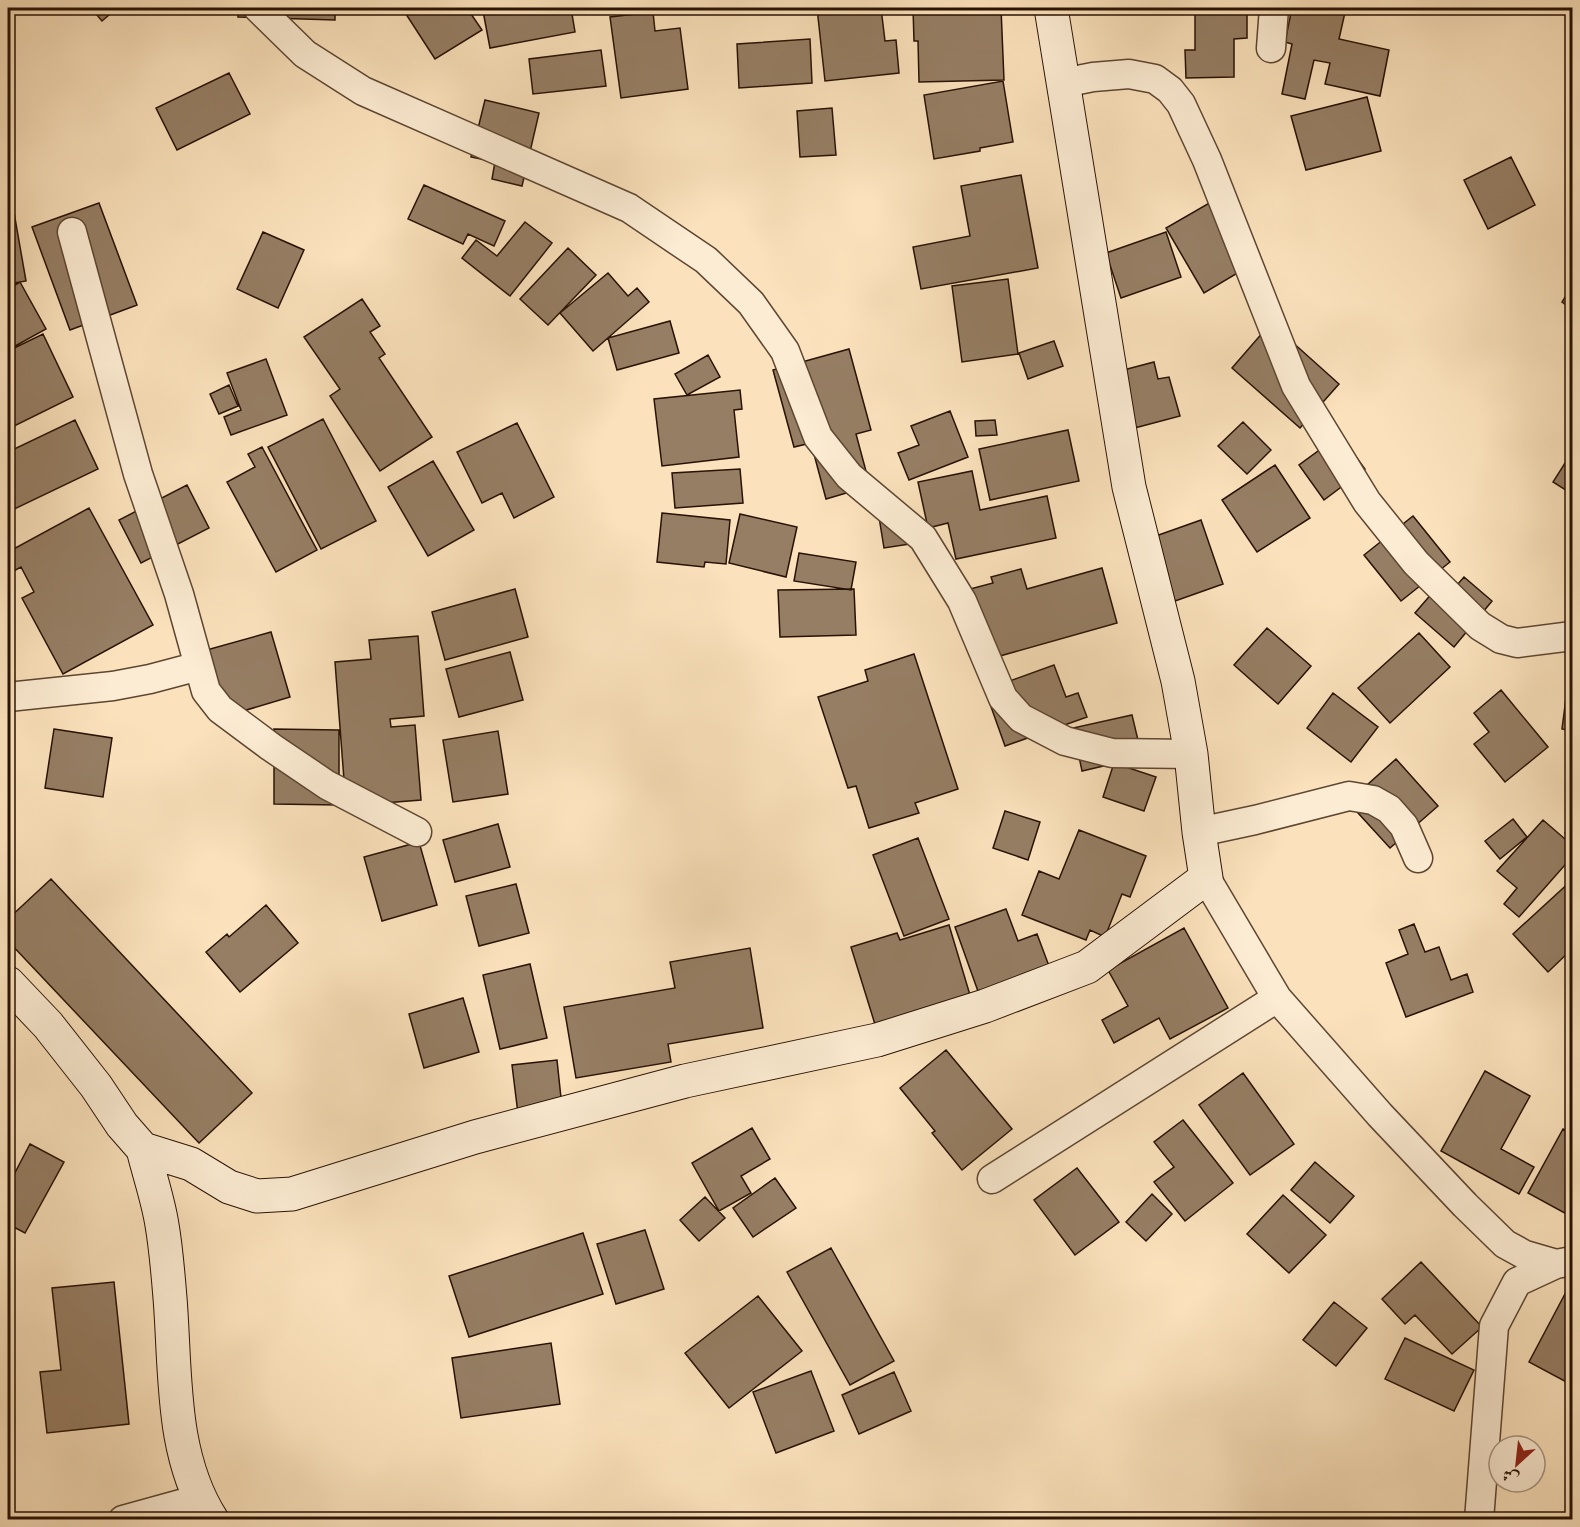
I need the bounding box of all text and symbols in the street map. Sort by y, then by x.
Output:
north arrow [1487,1434,1547,1494]
text: ش [1499,1464,1522,1489]

